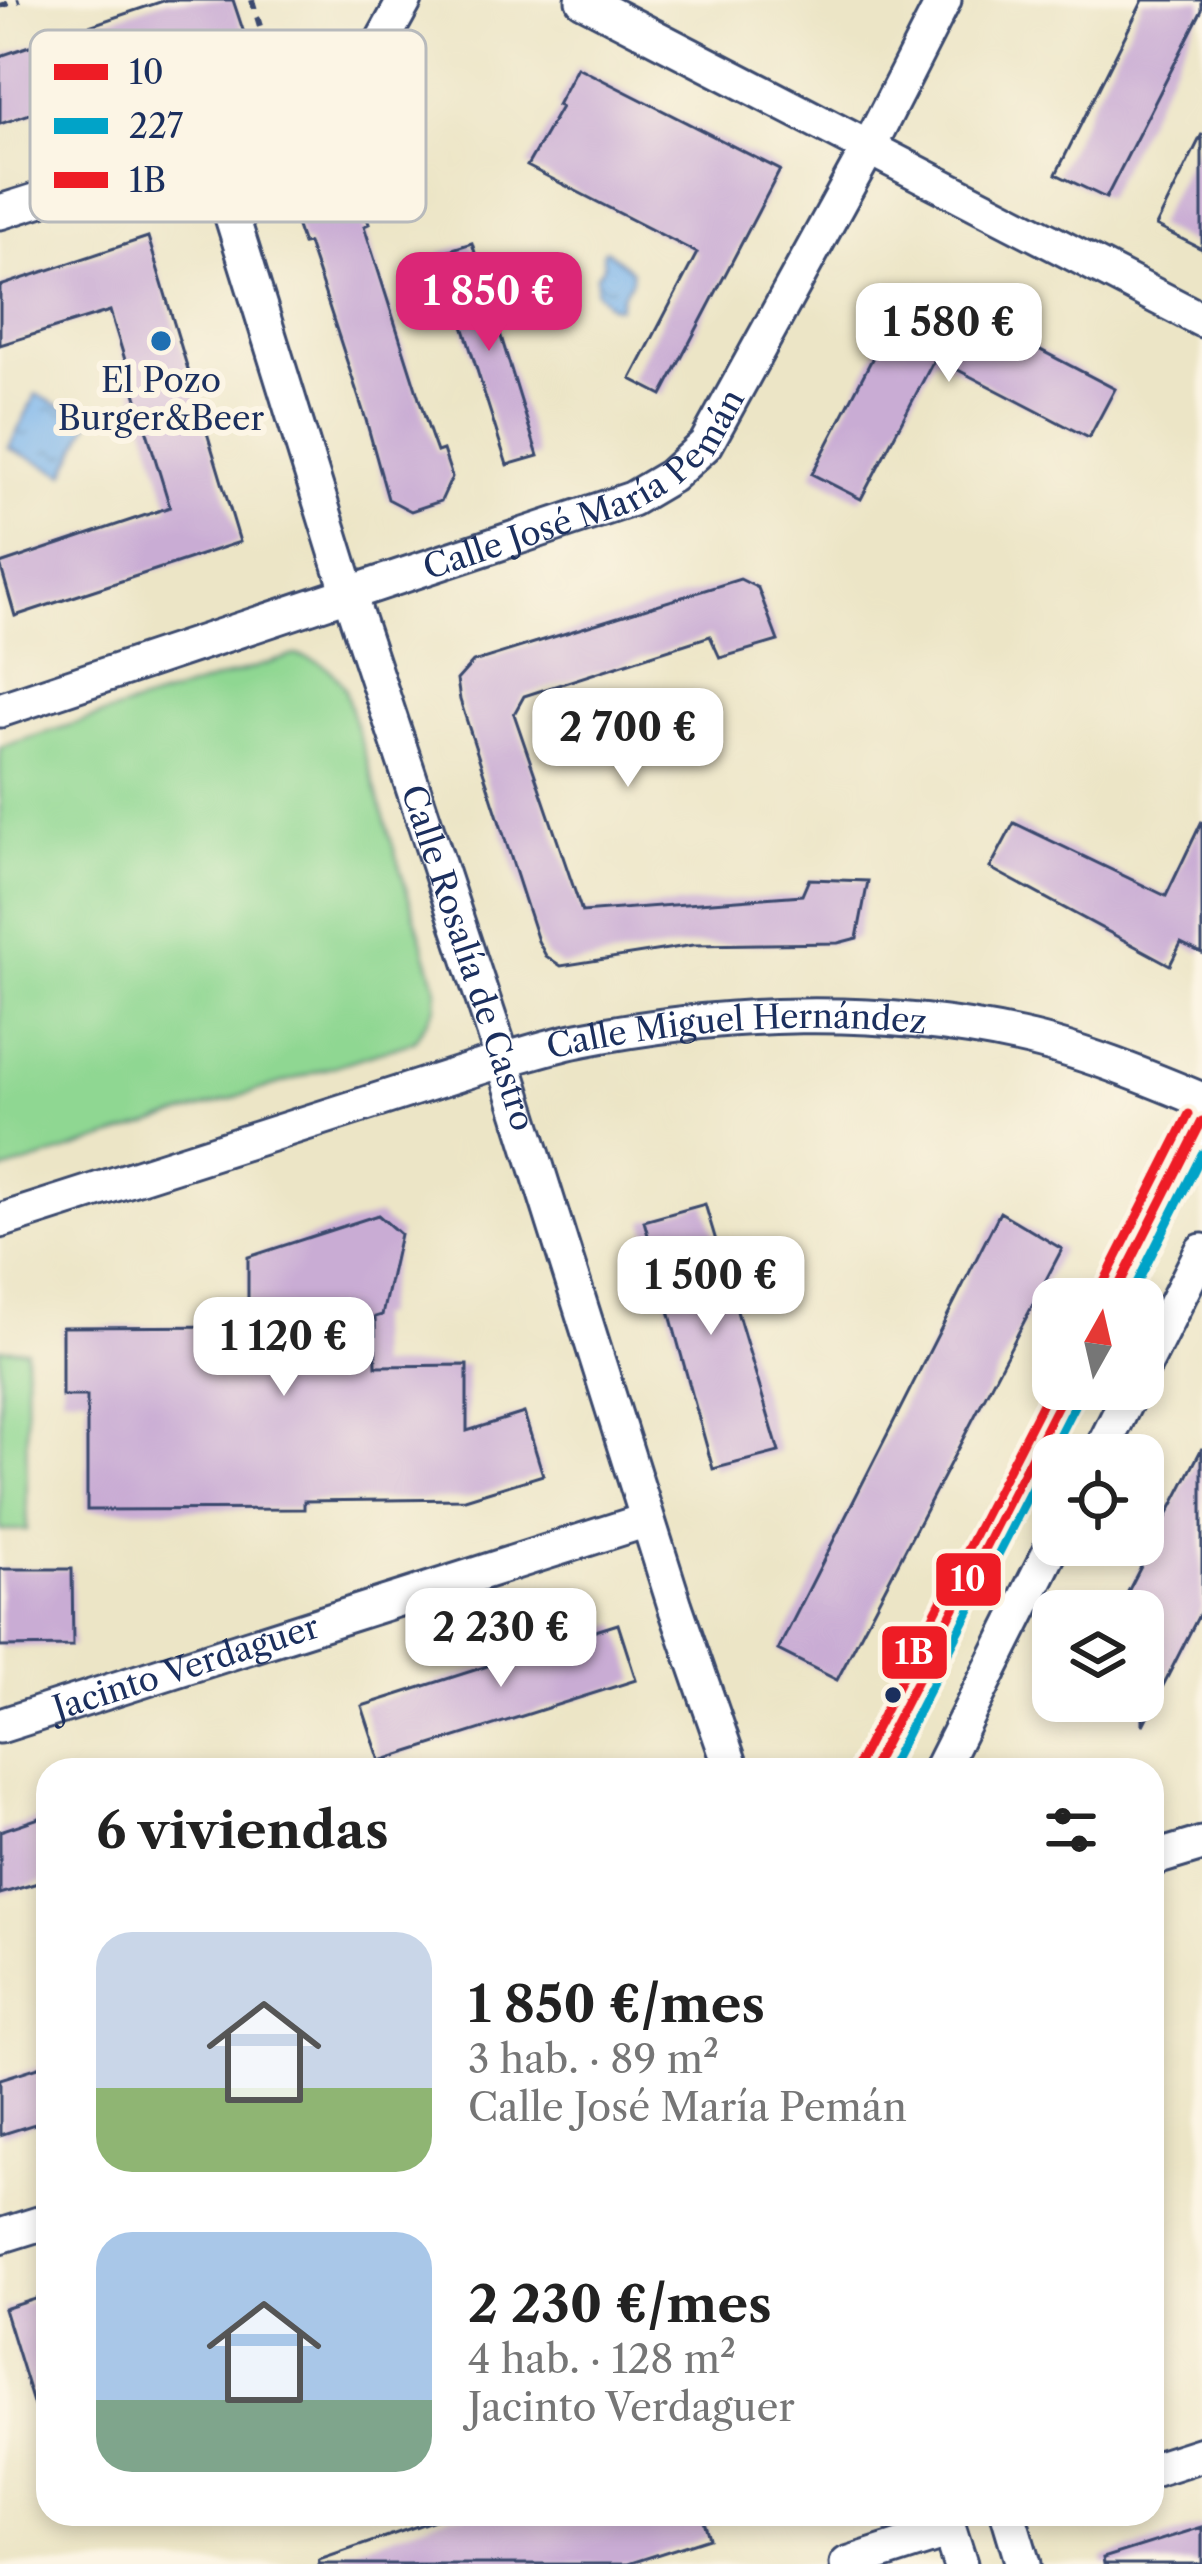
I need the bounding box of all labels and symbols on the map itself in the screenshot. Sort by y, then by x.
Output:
legend [30,30,426,222]
text: 10 [129,52,164,93]
text: 227 [129,106,183,147]
text: 1B [129,160,166,201]
pin: 1 850 € [378,252,600,354]
pin: 1 580 € [838,283,1060,385]
marker: El Pozo Burger&Beer [148,328,174,354]
place label: El Pozo Burger&Beer [58,360,264,439]
street label: Calle José María Pemán [418,382,753,588]
pin: 2 700 € [517,688,739,790]
street label: Calle Rosalía de Castro [393,780,544,1136]
street label: Calle Miguel Hernández [542,995,929,1067]
pin: 1 500 € [600,1236,822,1338]
north arrow [1032,1278,1164,1410]
pin: 1 120 € [173,1297,395,1399]
line badge: 10 [934,1551,1003,1608]
text: 10 [950,1559,986,1600]
pin: 2 230 € [390,1588,612,1690]
street label: Jacinto Verdaguer [43,1605,324,1730]
line badge: 1B [880,1624,949,1681]
text: 1B [894,1632,934,1673]
unlabelled marker [882,1684,904,1706]

